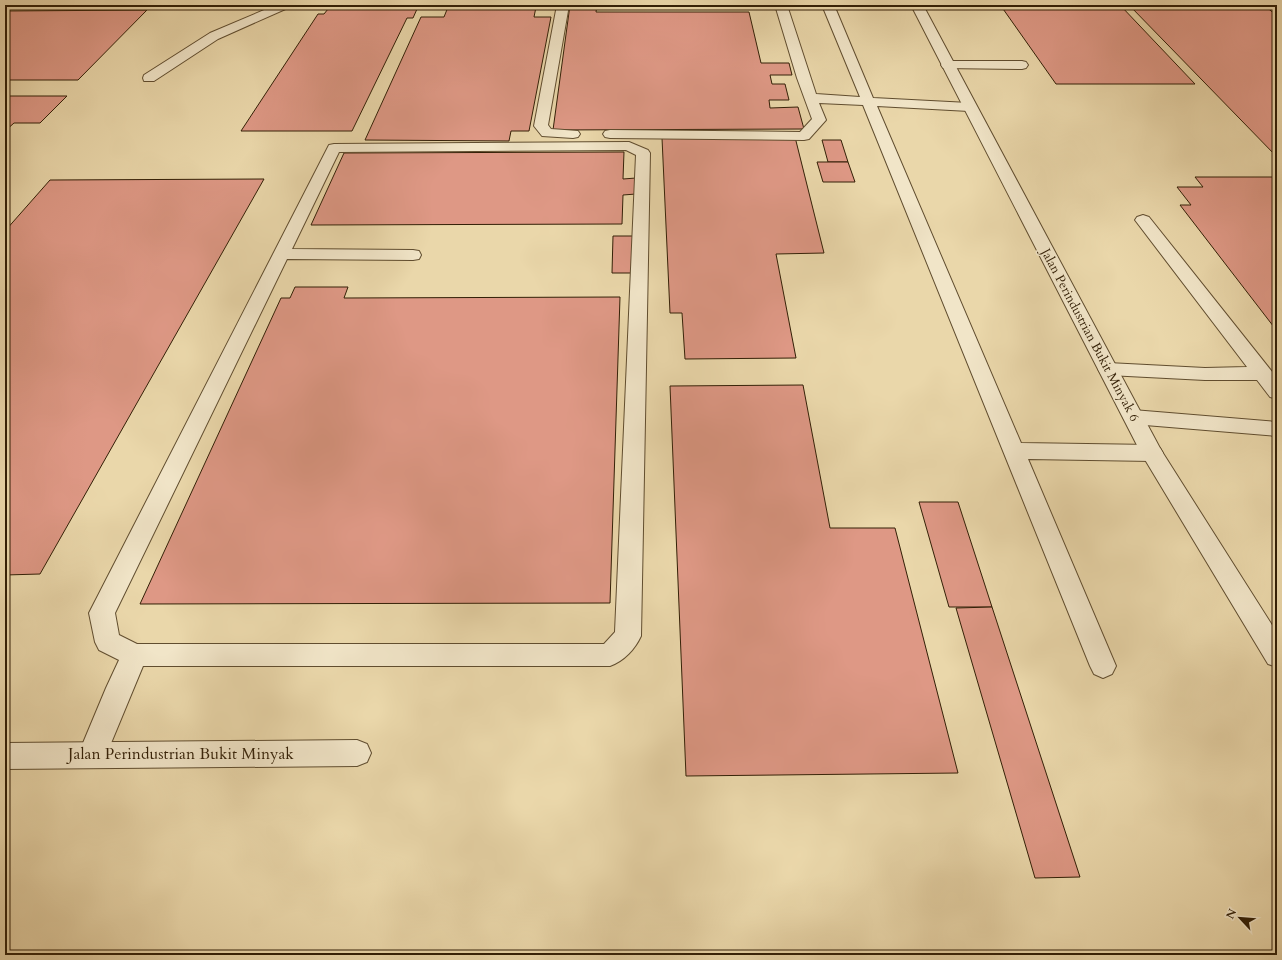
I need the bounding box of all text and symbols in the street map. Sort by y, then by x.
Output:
street label: Jalan Perindustrian Bukit Minyak 6 [1036,244,1144,425]
street label: Jalan Perindustrian Bukit Minyak [66,743,294,765]
north arrow [1220,898,1260,938]
text: N [1223,906,1240,921]

